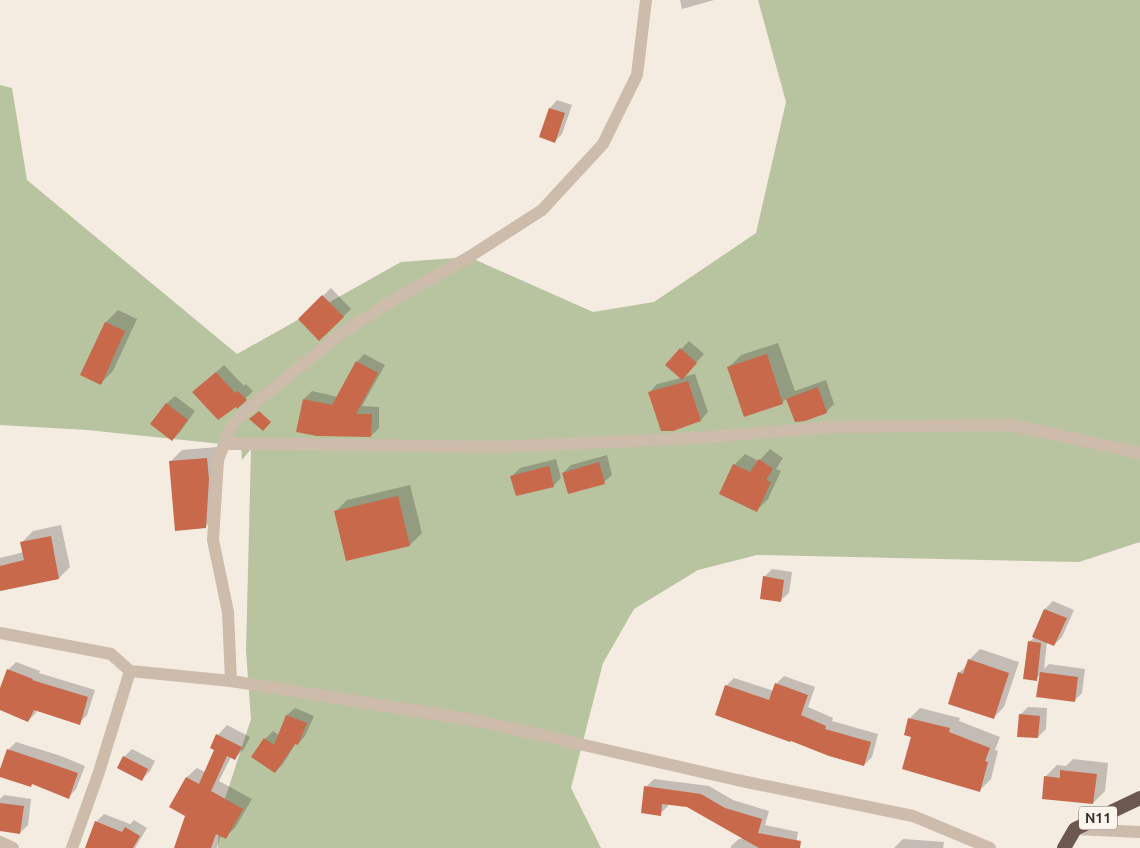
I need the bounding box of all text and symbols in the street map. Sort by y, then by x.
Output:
road number: N11 [1079,806,1117,830]

